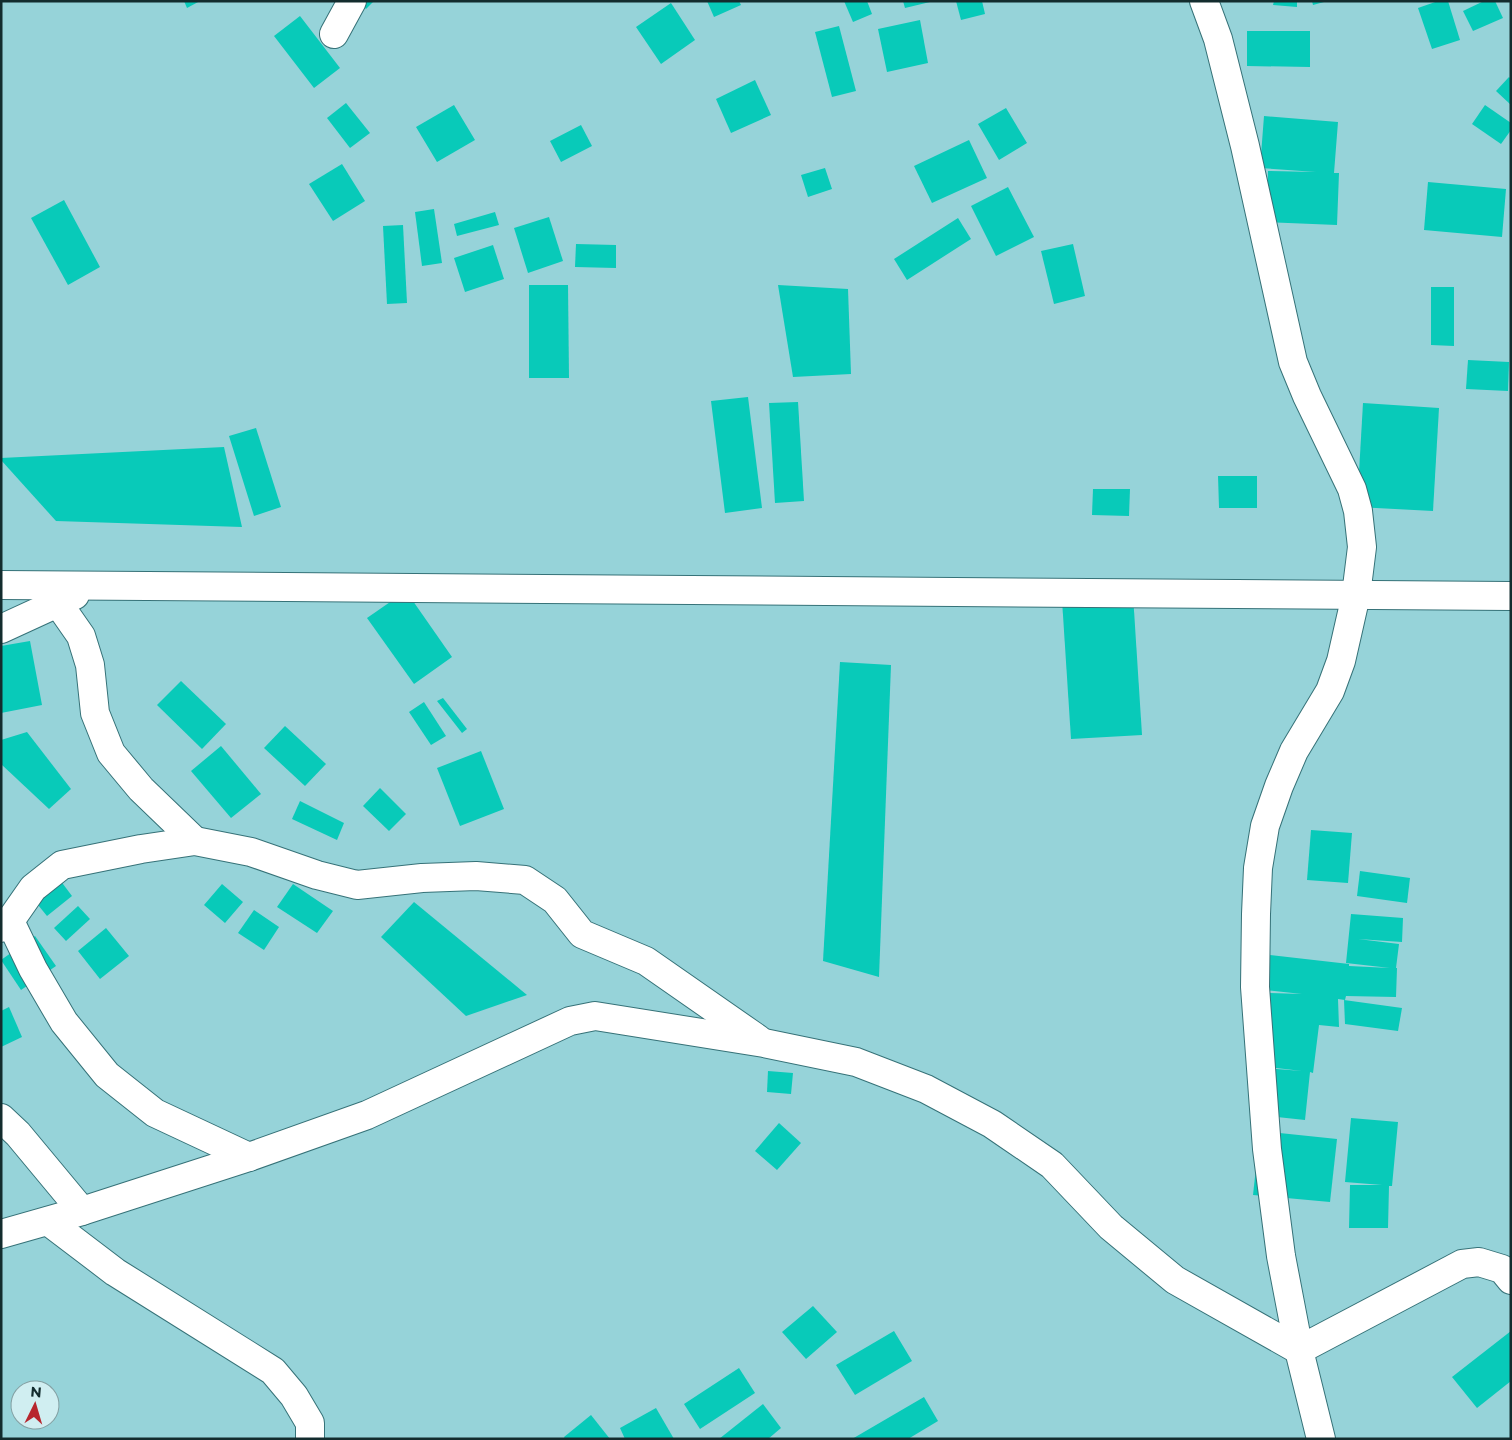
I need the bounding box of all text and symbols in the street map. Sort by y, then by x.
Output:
north arrow [10,1380,60,1430]
text: N [30,1383,43,1402]

